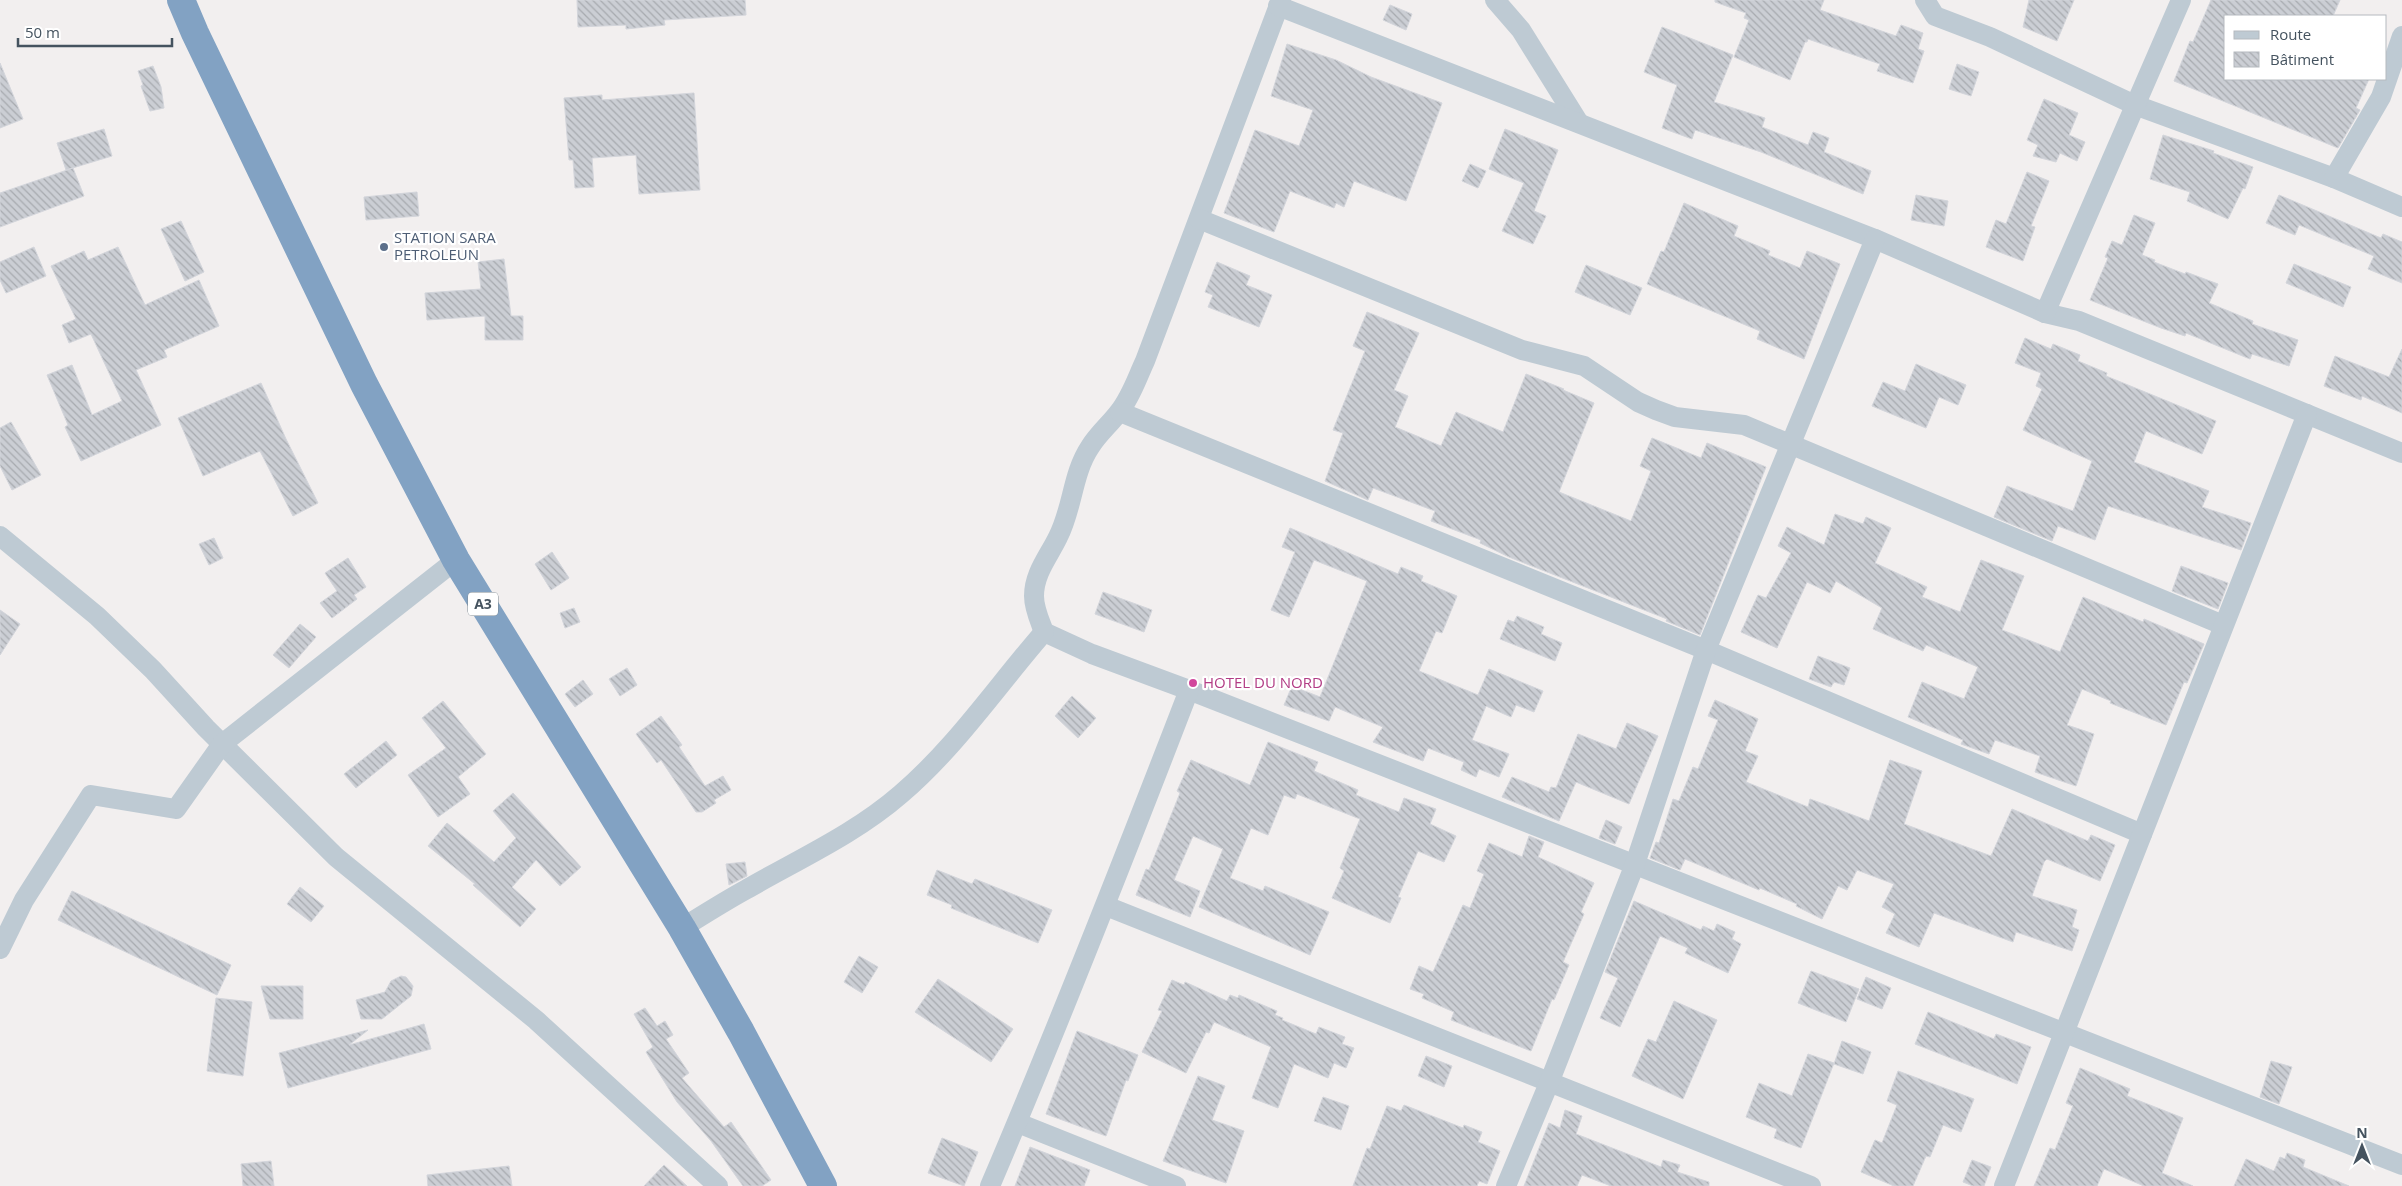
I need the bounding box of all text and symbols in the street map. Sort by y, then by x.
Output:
scale bar [18,15,171,47]
legend [2224,15,2387,80]
text: 50 m [25,22,60,42]
text: Route [2270,24,2311,44]
text: Bâtiment [2270,49,2334,69]
place label: STATION SARA PETROLEUN [394,227,496,264]
marker: STATION SARA PETROLEUN [378,241,390,253]
road number: A3 [468,592,498,616]
place label: HOTEL DU NORD [1203,672,1323,692]
marker: HOTEL DU NORD [1187,677,1199,689]
north arrow [2337,1121,2387,1171]
text: N [2356,1123,2368,1142]

